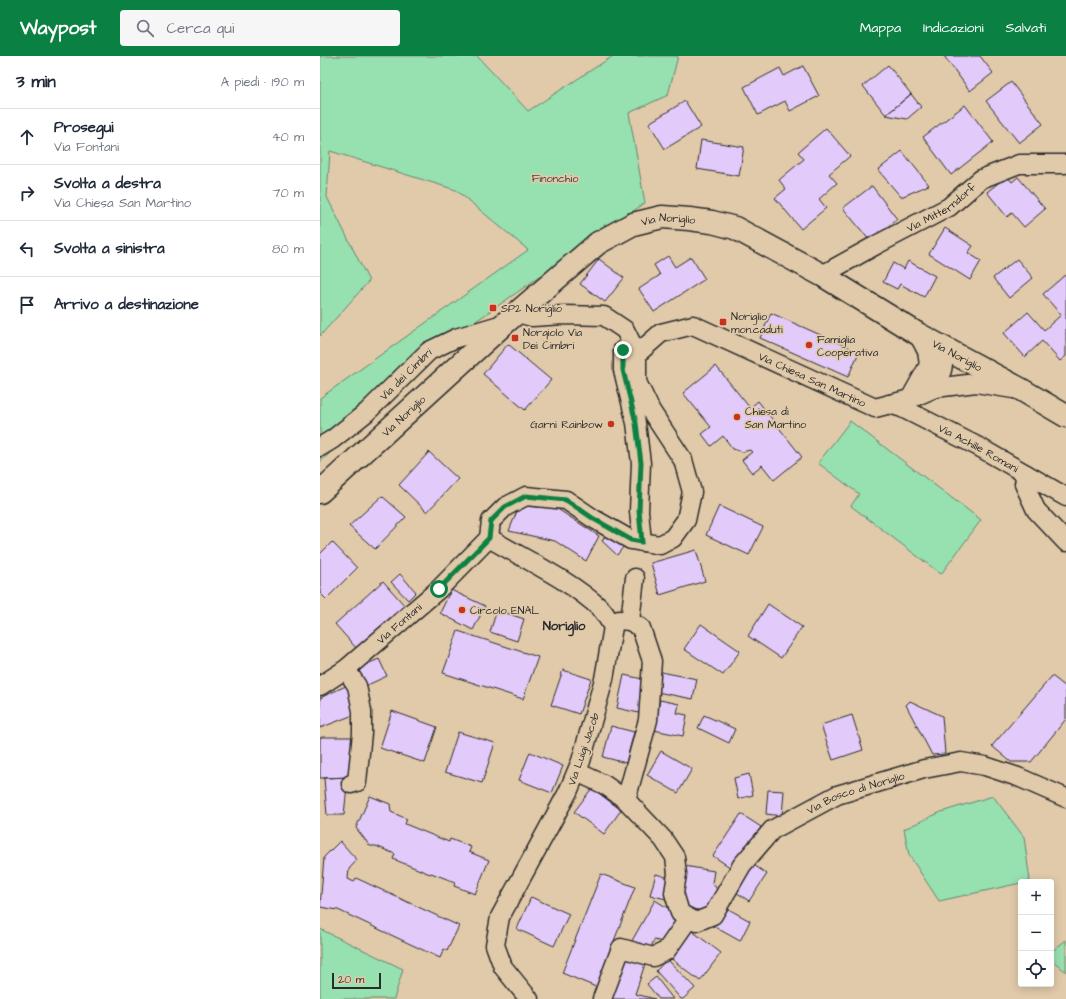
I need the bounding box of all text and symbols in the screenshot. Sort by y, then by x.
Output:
search box [120,10,400,46]
text: Waypost [20,15,96,42]
icon: search [134,17,156,39]
text: Cerca qui [166,18,234,39]
text: Mappa [860,18,901,38]
text: Indicazioni [923,18,984,38]
text: Salvati [1006,18,1046,38]
text: 3 min [16,70,56,94]
text: A piedi · 190 m [221,73,304,91]
text: Prosegui [54,117,114,138]
icon: ahead [16,126,38,148]
text: 40 m [272,128,304,146]
text: Via Fontani [54,138,119,156]
park label: Finonchio [532,171,579,186]
text: Svolta a destra [54,173,161,194]
street label: Via Mitterndorf [904,180,979,236]
icon: right [16,182,38,204]
text: 70 m [272,184,304,202]
text: Via Chiesa San Martino [54,194,191,212]
street label: Via Noriglio [640,210,697,230]
icon: left [16,238,38,260]
text: Svolta a sinistra [54,238,165,259]
text: 80 m [272,240,304,258]
icon: arrive [16,294,38,316]
text: Arrivo a destinazione [54,294,199,315]
place label: SP2 Noriglio [501,301,563,317]
marker: SP2 Noriglio [488,303,498,313]
place label: Noriglio mon.caduti [731,309,783,337]
marker: Noriglio mon.caduti [718,317,728,327]
place label: Norgiolo Via Dei Cimbri [523,325,583,353]
place label: Famiglia Cooperativa [817,332,879,360]
marker: Norgiolo Via Dei Cimbri [510,333,520,343]
street label: Via Noriglio [929,336,985,375]
marker: Famiglia Cooperativa [804,340,814,350]
route end [614,341,632,359]
street label: Via dei Cimbri [376,344,434,404]
street label: Via Chiesa San Martino [756,349,869,411]
street label: Via Noriglio [379,392,430,440]
place label: Chiesa di San Martino [745,404,807,432]
marker: Chiesa di San Martino [732,412,742,422]
place label: Garnì Rainbow [530,417,603,432]
marker: Garnì Rainbow [606,419,616,429]
street label: Via Achille Romani [936,421,1021,476]
route start [430,580,448,598]
street label: Via Fontani [374,600,425,647]
place label: Circolo ENAL [470,603,539,618]
marker: Circolo ENAL [457,605,467,615]
district label: Noriglio [543,617,586,637]
street label: Via Luigi Jacob [564,711,604,788]
street label: Via Bosco di Noriglio [804,768,907,818]
map controls [1018,879,1054,987]
button: + [1018,879,1054,915]
button: − [1018,915,1054,951]
button: locate [1018,951,1054,987]
scale bar [332,971,381,990]
text: 20 m [338,972,364,987]

